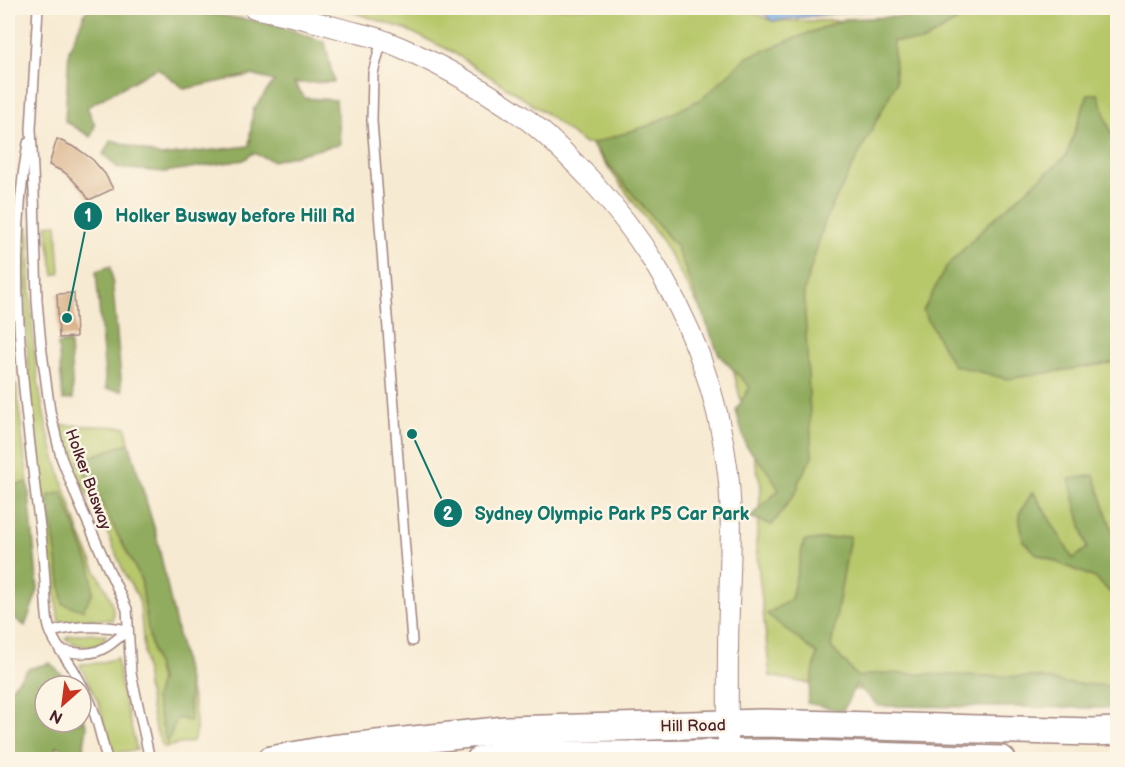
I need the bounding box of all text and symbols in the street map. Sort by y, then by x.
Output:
callout: Holker Busway before Hill Rd [73,198,367,234]
text: 1 [84,206,92,227]
text: Holker Busway before Hill Rd [115,206,355,227]
street label: Holker Busway [61,426,115,533]
callout: Sydney Olympic Park P5 Car Park [433,495,762,531]
text: 2 [443,504,454,525]
text: Sydney Olympic Park P5 Car Park [475,504,750,525]
north arrow [33,674,93,734]
text: N [47,705,66,727]
street label: Hill Road [660,716,726,737]

